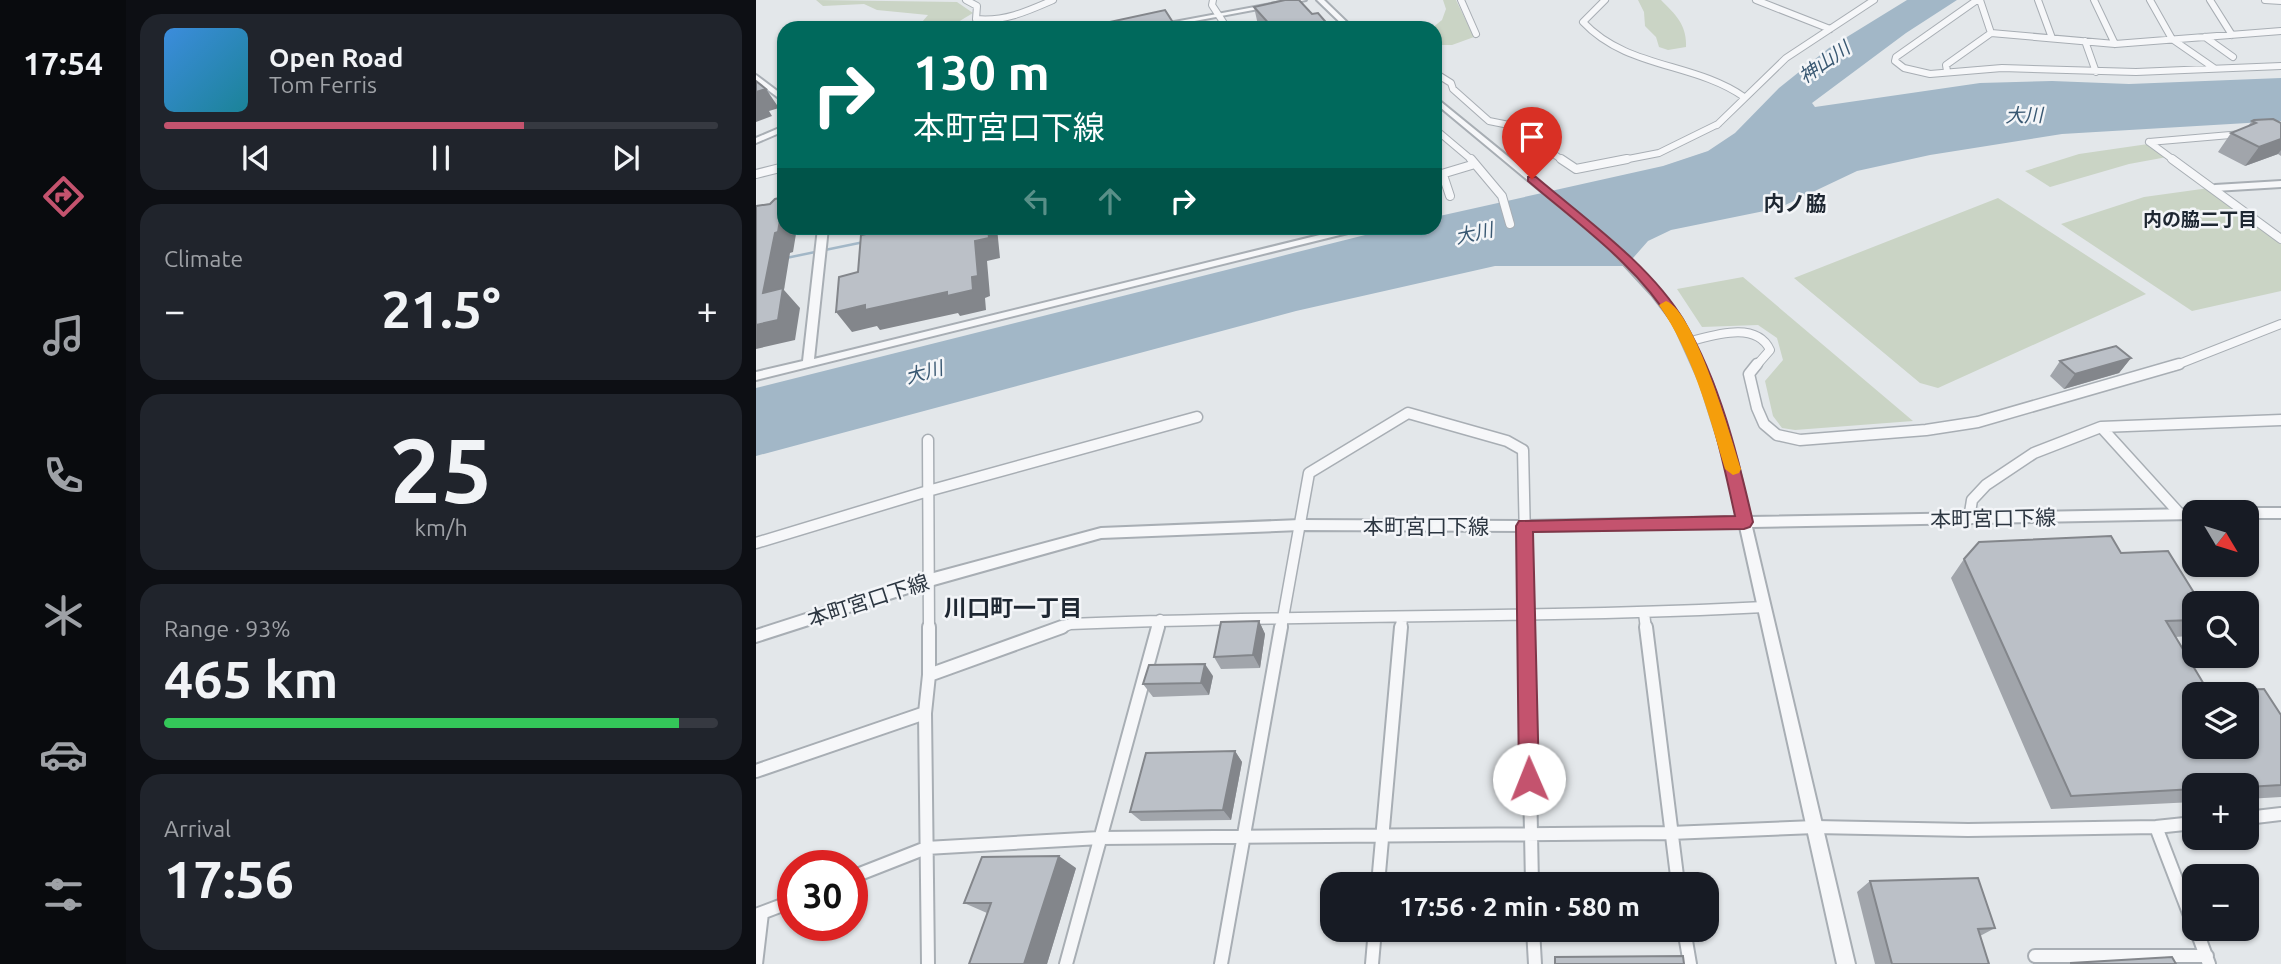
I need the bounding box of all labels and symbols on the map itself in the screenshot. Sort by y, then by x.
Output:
water label: 神山川 [1794,35,1855,87]
water label: 大川 [2005,104,2045,126]
pin [1502,107,1562,179]
district label: 内ノ脇 [1764,191,1827,215]
district label: 内の脇二丁目 [2143,208,2257,230]
water label: 大川 [1453,218,1497,248]
water label: 大川 [903,356,947,388]
north arrow [2182,500,2259,578]
street label: 本町宮口下線 [1930,505,2056,531]
street label: 本町宮口下線 [1363,514,1489,538]
street label: 本町宮口下線 [804,569,932,631]
district label: 川口町一丁目 [944,595,1082,620]
position arrow [1492,742,1566,816]
speed limit sign: 30 [777,850,868,941]

